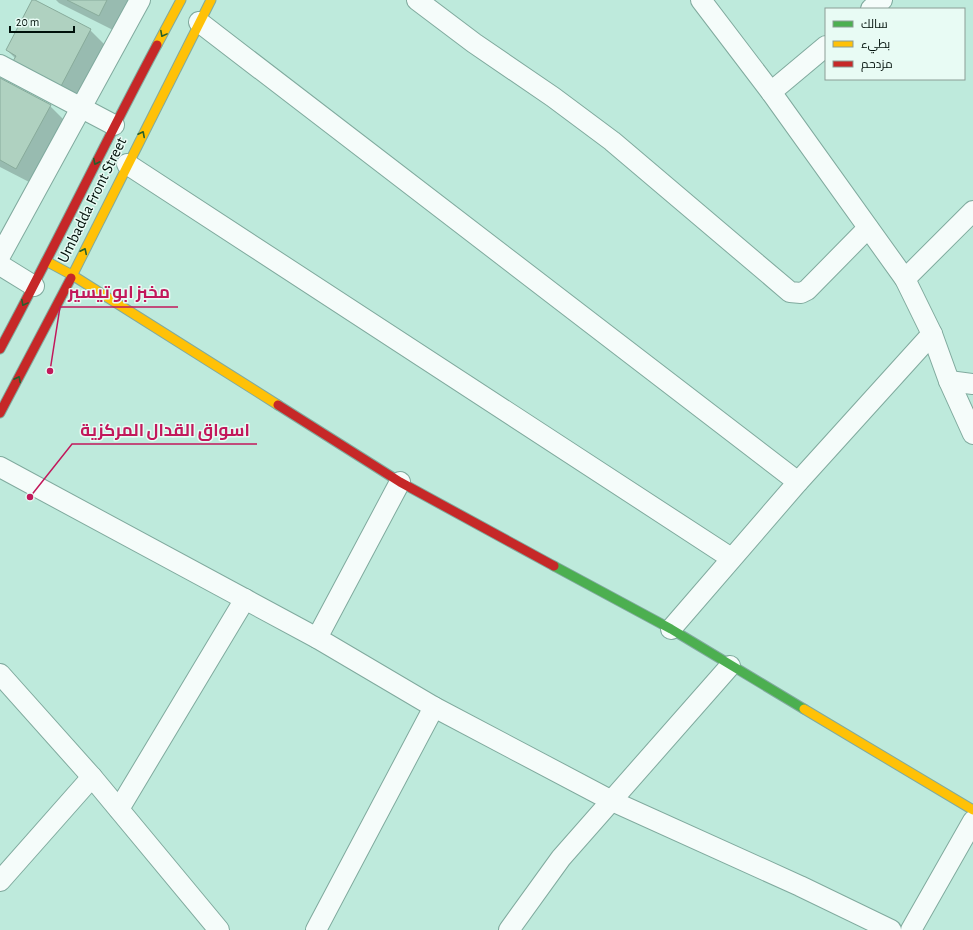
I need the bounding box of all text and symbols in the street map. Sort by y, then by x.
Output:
scale bar [10,8,74,34]
legend [825,8,965,80]
text: 20 m [16,16,39,28]
text: سالك [861,18,888,30]
one-way arrow [160,30,167,37]
text: بطيء [861,38,890,54]
text: مزدحم [861,58,893,72]
one-way arrow [137,131,145,139]
street label: Umbadda Front Street [55,135,129,265]
one-way arrow [93,157,100,165]
one-way arrow [79,247,87,255]
callout: مخبز ابو تيسير [60,278,178,307]
text: مخبز ابو تيسير [67,284,170,302]
one-way arrow [22,299,29,306]
one-way arrow [13,376,21,383]
callout: اسواق القدال المركزية [72,415,257,444]
text: اسواق القدال المركزية [80,422,250,441]

